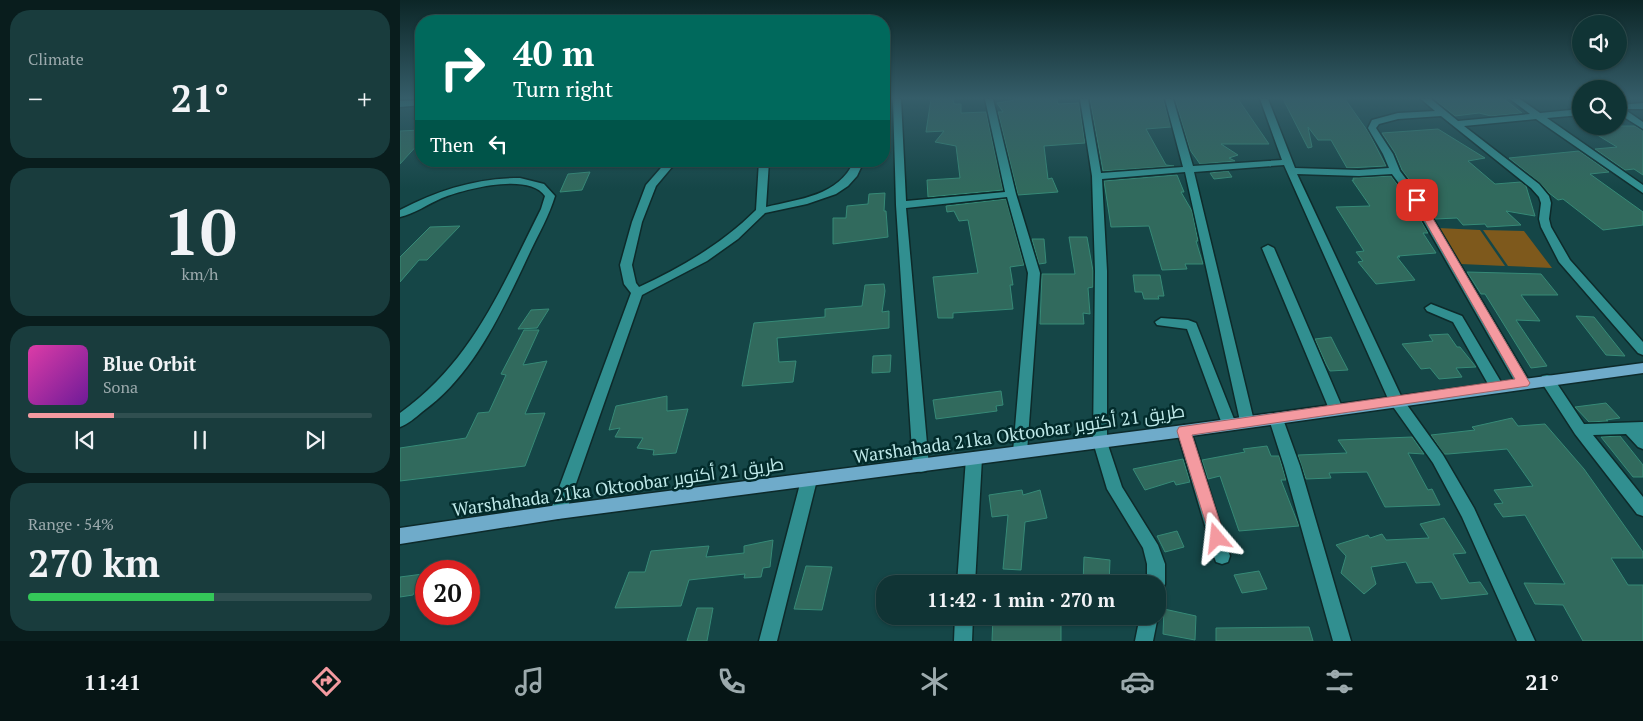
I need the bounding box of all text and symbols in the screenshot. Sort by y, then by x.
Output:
map controls [1572,15,1627,135]
button: sound [1572,15,1627,70]
text: 40 m [513,30,594,76]
icon: right [430,35,495,100]
text: Climate [28,48,84,70]
text: 21° [171,73,229,123]
text: Turn right [513,74,613,103]
text: − [28,80,43,117]
text: + [357,80,372,117]
button: search [1572,80,1627,135]
icon: left [484,130,512,158]
text: Then [430,132,474,157]
pin [1396,179,1438,221]
icon: arrive [1403,186,1431,214]
text: 10 [163,187,237,274]
text: km/h [182,263,218,285]
text: Blue Orbit [103,351,196,376]
text: Sona [103,376,138,398]
street label: Warshahada 21ka Oktoobar طريق 21 أكتوبر [852,398,1186,469]
icon: previous [71,426,99,454]
icon: pause [186,426,214,454]
icon: next [301,426,329,454]
street label: Warshahada 21ka Oktoobar طريق 21 أكتوبر [451,451,785,522]
position arrow [1190,511,1242,563]
text: Range · 54% [28,513,114,535]
text: 270 km [28,538,160,588]
speed limit sign: 20 [415,560,480,625]
text: 11:42 · 1 min · 270 m [927,587,1115,612]
icon: directions [309,664,344,699]
icon: music [512,664,547,699]
icon: phone [714,664,749,699]
icon: climate [917,664,952,699]
icon: car [1120,664,1155,699]
icon: filters [1322,664,1357,699]
text: 11:41 [84,667,141,696]
text: 21° [1525,667,1559,696]

